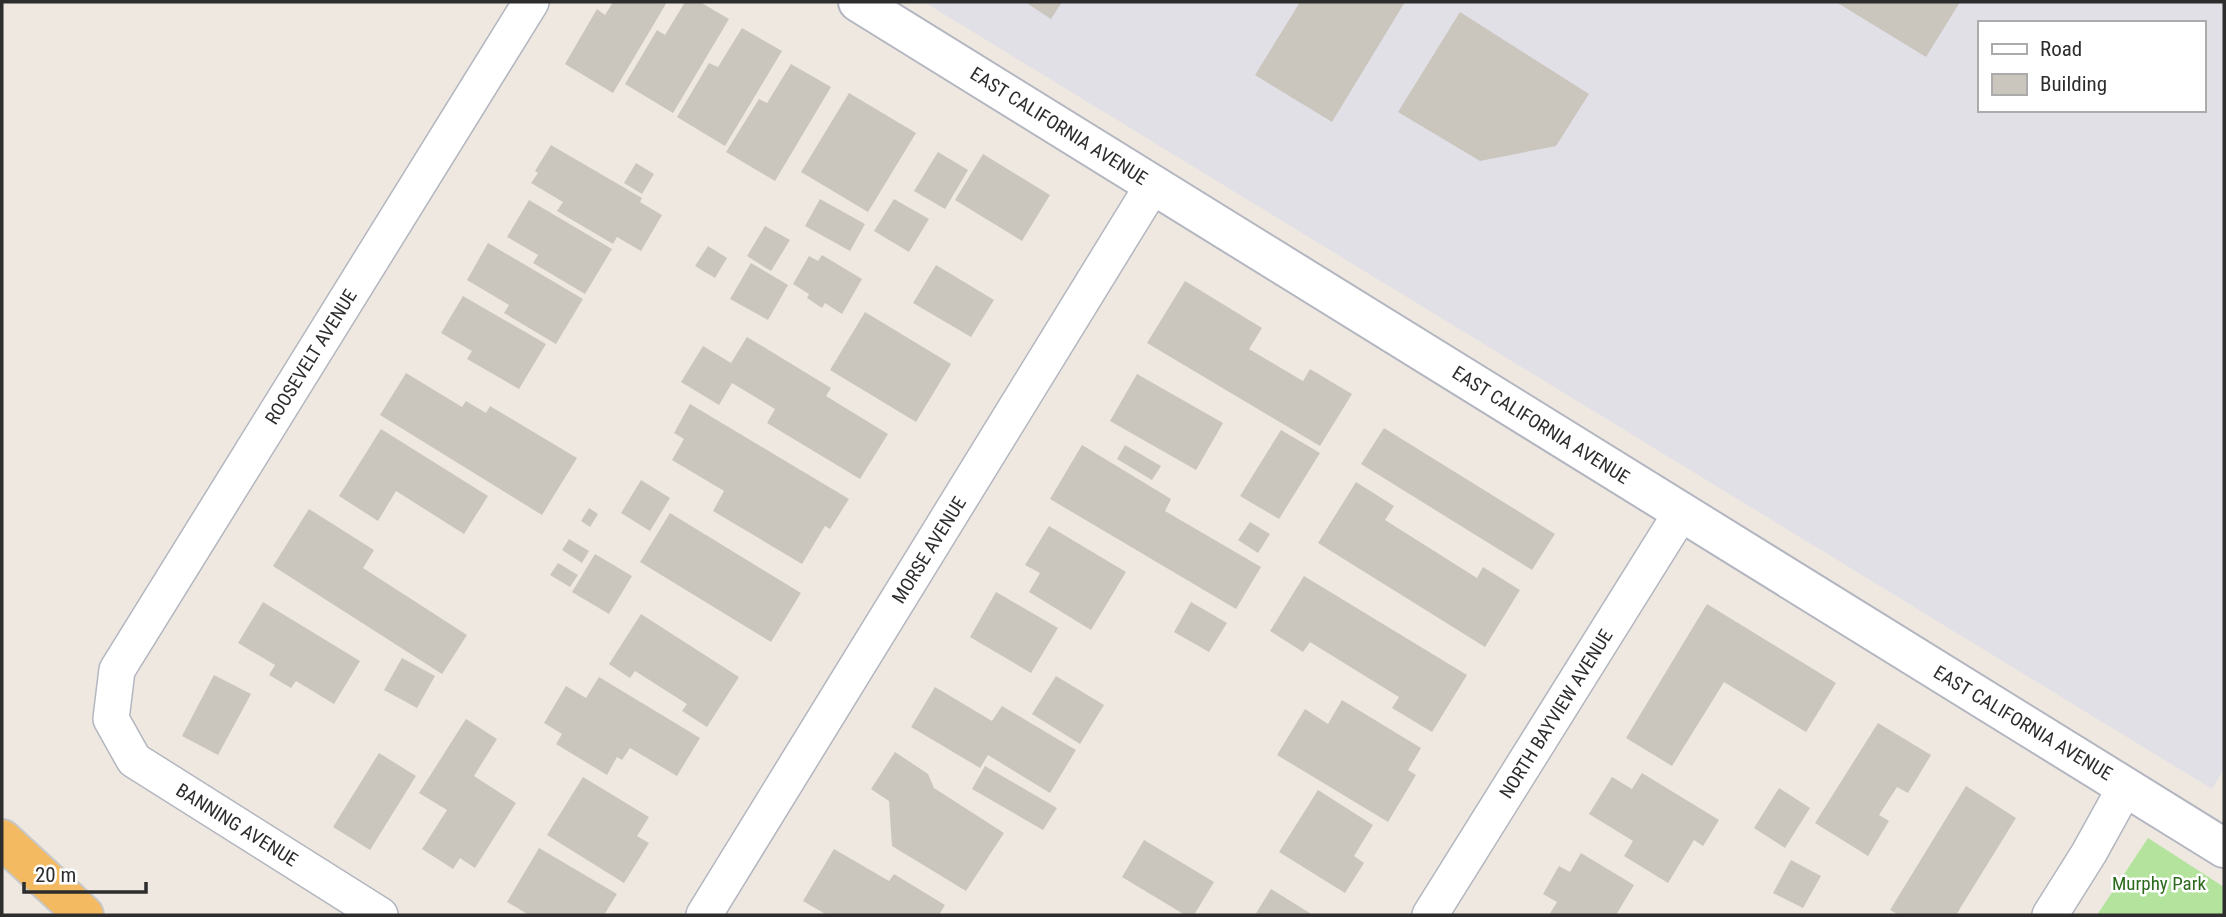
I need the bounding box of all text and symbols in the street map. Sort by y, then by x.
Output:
legend [1978,21,2205,112]
text: Road [2040,37,2082,61]
street label: EAST CALIFORNIA AVENUE [966,62,1152,190]
text: Building [2040,72,2107,96]
street label: ROOSEVELT AVENUE [260,285,362,429]
street label: EAST CALIFORNIA AVENUE [1448,361,1634,489]
street label: MORSE AVENUE [887,492,971,608]
street label: NORTH BAYVIEW AVENUE [1495,625,1617,803]
street label: EAST CALIFORNIA AVENUE [1929,660,2117,786]
street label: BANNING AVENUE [172,778,302,872]
scale bar [24,850,147,894]
text: 20 m [35,863,76,887]
park label: Murphy Park [2112,872,2206,895]

